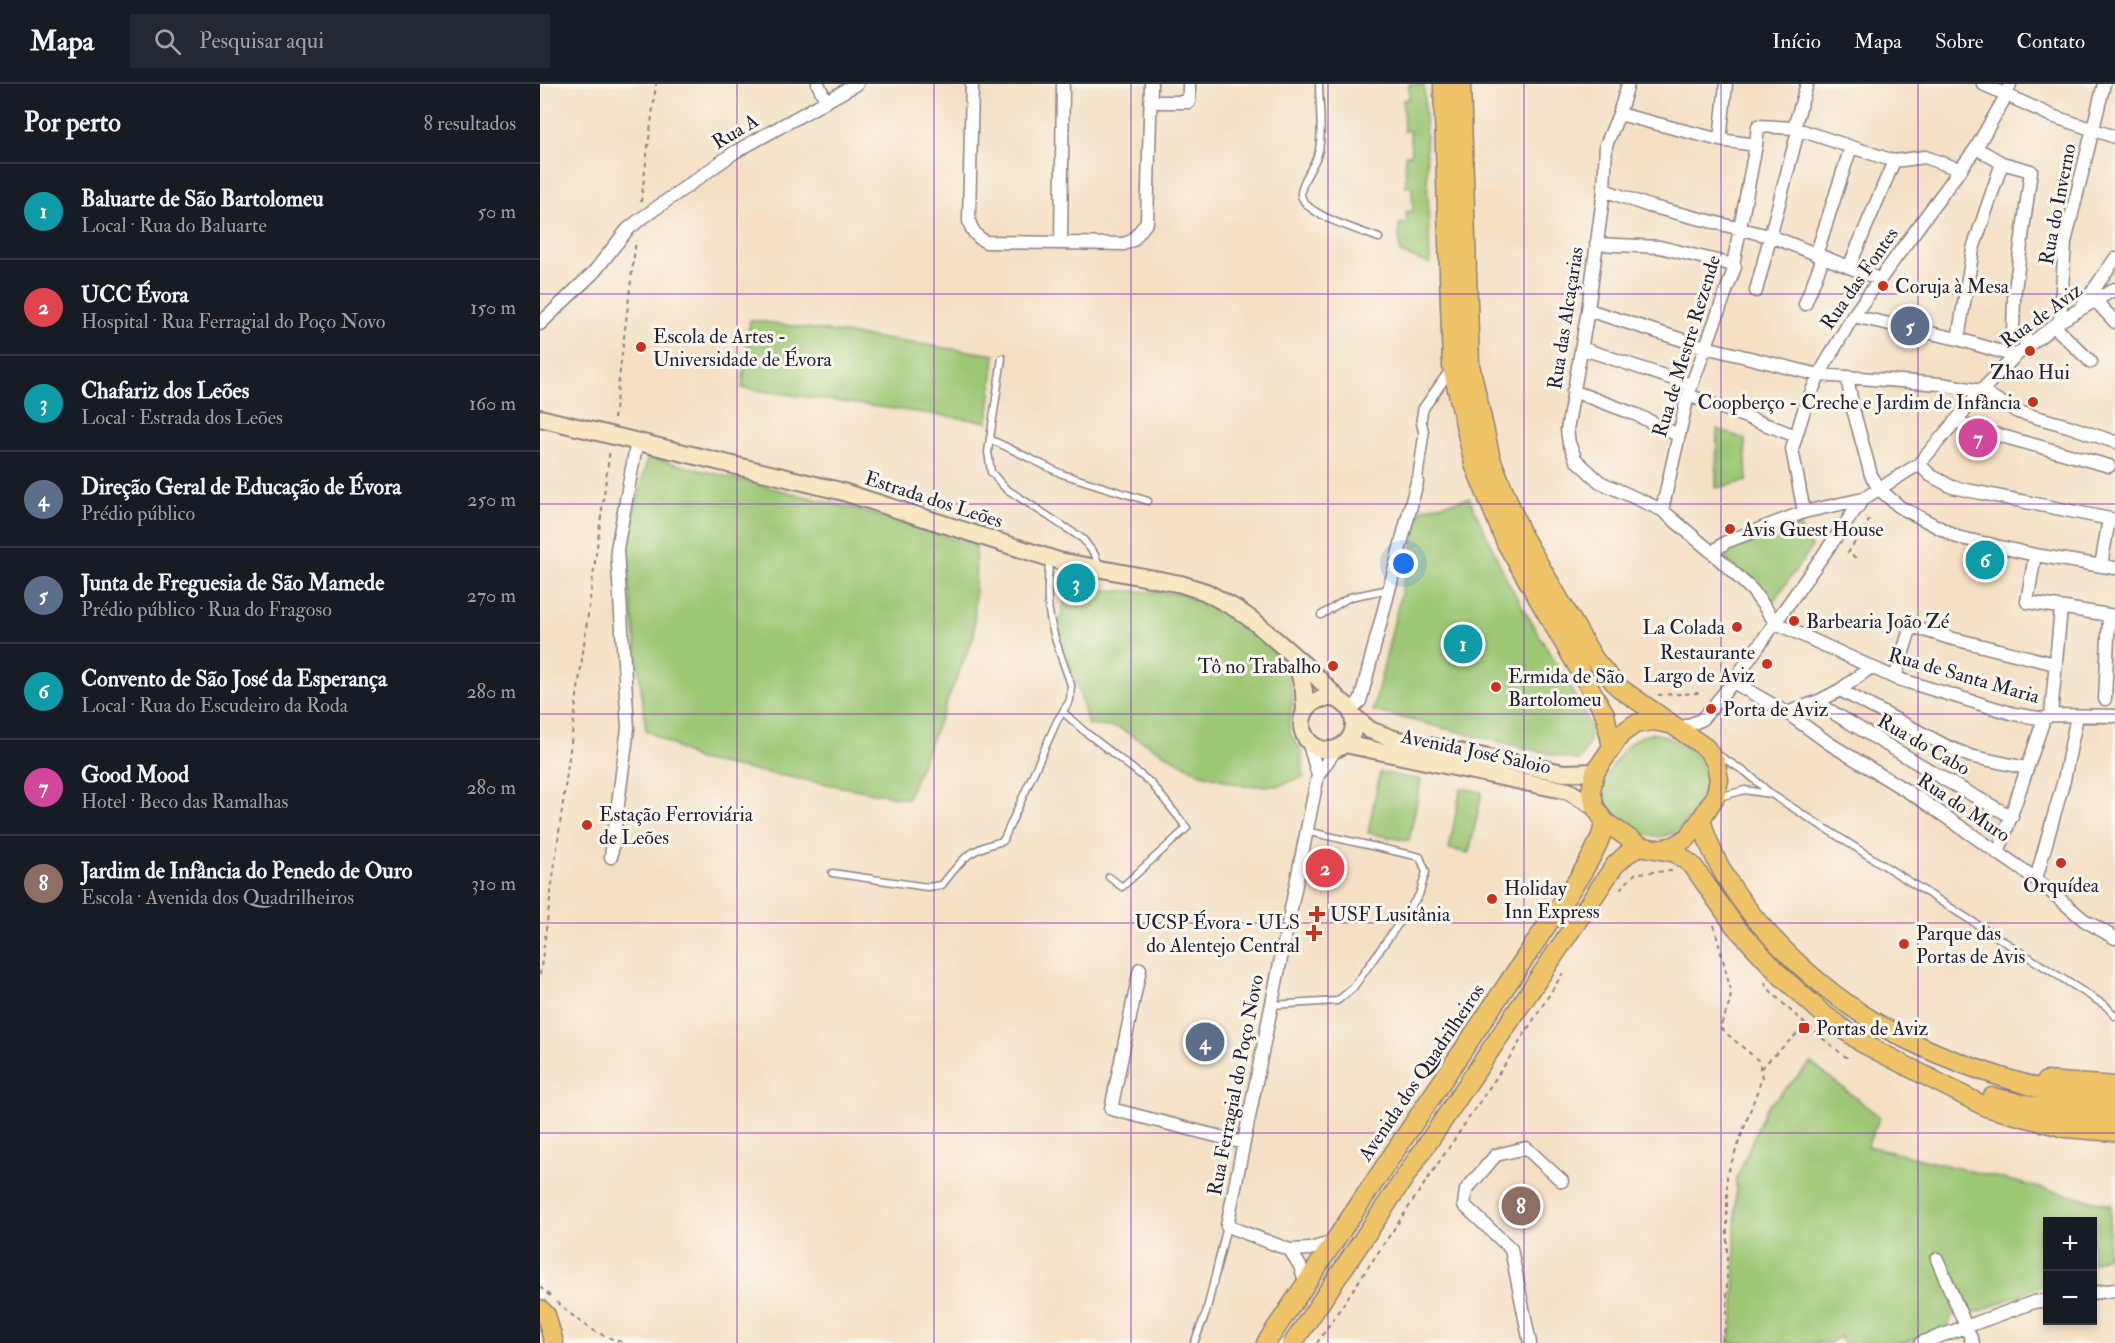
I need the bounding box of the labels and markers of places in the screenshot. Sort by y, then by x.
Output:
place label: Coruja à Mesa [1895,274,2010,299]
marker: Coruja à Mesa [1876,279,1890,293]
pin: 5 [1890,304,1930,348]
place label: Escola de Artes - Universidade de Évora [653,324,833,372]
marker: Escola de Artes - Universidade de Évora [634,340,648,354]
marker: Zhao Hui [2023,344,2037,358]
place label: Zhao Hui [1990,360,2070,385]
place label: Coopberço - Creche e Jardim de Infância [1698,390,2022,416]
marker: Coopberço - Creche e Jardim de Infância [2026,395,2040,409]
pin: 7 [1958,416,1998,460]
place label: Avis Guest House [1741,517,1884,542]
marker: Avis Guest House [1723,522,1737,536]
pin: 6 [1966,538,2004,582]
pin: 3 [1056,560,1096,606]
place label: Barbearia João Zé [1806,609,1950,634]
marker: Barbearia João Zé [1787,614,1801,628]
place label: La Colada [1642,615,1726,640]
marker: La Colada [1730,620,1744,634]
pin: 1 [1444,622,1482,666]
place label: Restaurante Largo de Aviz [1643,640,1755,688]
place label: Tô no Trabalho [1198,654,1321,679]
marker: Restaurante Largo de Aviz [1760,657,1774,671]
marker: Tô no Trabalho [1326,659,1340,673]
place label: Ermida de São Bartolomeu [1508,664,1624,712]
marker: Ermida de São Bartolomeu [1489,680,1503,694]
place label: Porta de Aviz [1723,697,1829,722]
marker: Porta de Aviz [1704,702,1718,716]
place label: Estação Ferroviária de Leões [599,802,754,850]
marker: Estação Ferroviária de Leões [580,818,594,832]
pin: 2 [1306,846,1344,890]
marker: Orquídea [2054,856,2068,870]
place label: Orquídea [2023,873,2100,898]
place label: Holiday Inn Express [1504,876,1600,925]
marker: Holiday Inn Express [1485,892,1499,906]
place label: USF Lusitânia [1330,902,1451,927]
marker: USF Lusitânia [1308,905,1326,923]
place label: UCSP Évora - ULS do Alentejo Central [1135,909,1300,958]
place label: Parque das Portas de Avis [1916,921,2026,969]
marker: UCSP Évora - ULS do Alentejo Central [1305,924,1323,942]
marker: Parque das Portas de Avis [1897,937,1911,951]
place label: Portas de Aviz [1816,1016,1929,1041]
pin: 4 [1186,1020,1224,1064]
marker: Portas de Aviz [1797,1021,1811,1035]
pin: 8 [1502,1184,1540,1228]

